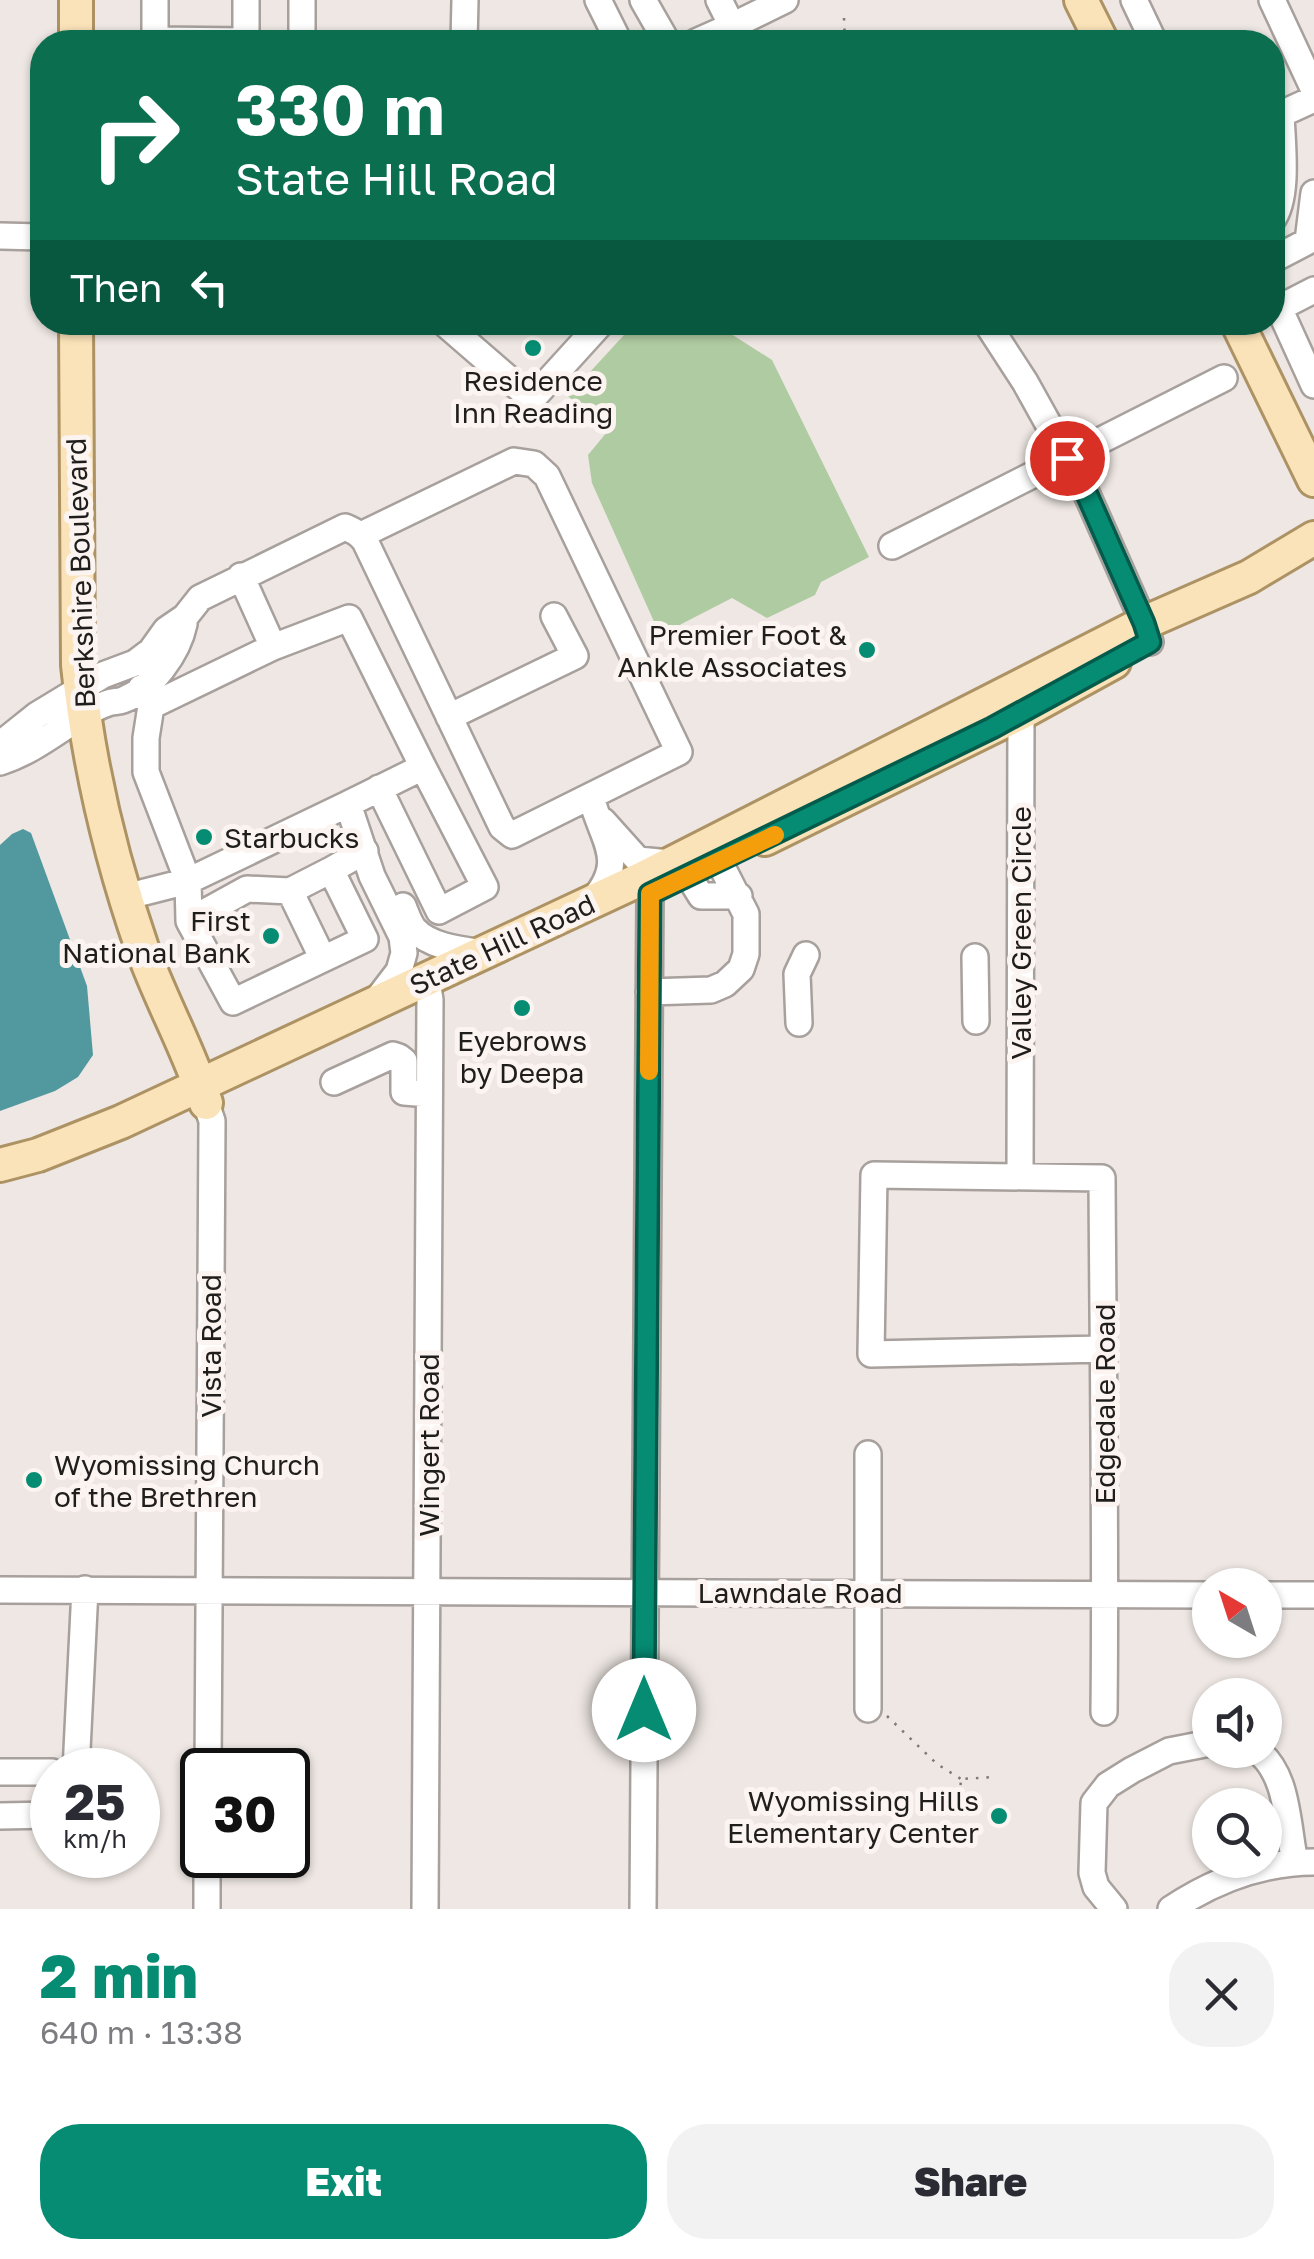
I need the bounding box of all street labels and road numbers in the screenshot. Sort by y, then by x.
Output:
street label: Berkshire Boulevard [59,437,101,709]
street label: Valley Green Circle [1004,806,1037,1060]
street label: State Hill Road [404,887,600,1001]
street label: Vista Road [194,1274,227,1418]
street label: Edgedale Road [1088,1303,1121,1505]
street label: Wingert Road [412,1353,445,1537]
street label: Lawndale Road [697,1576,903,1609]

